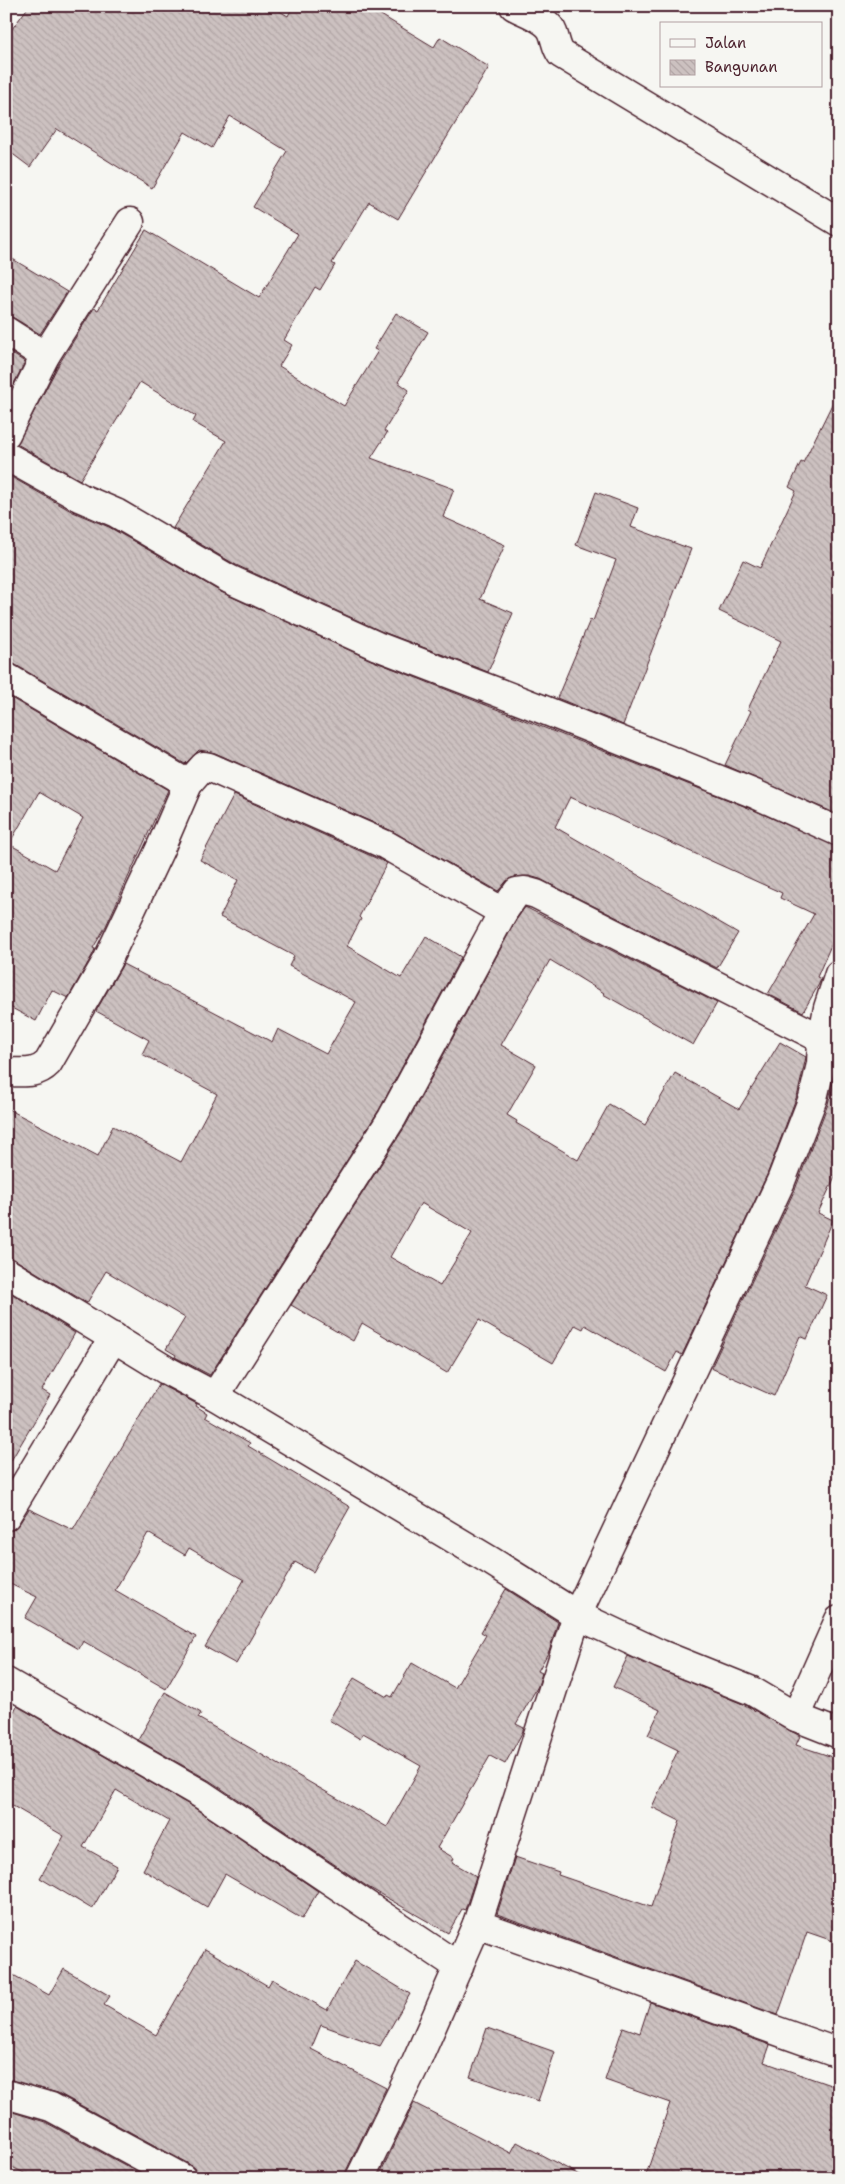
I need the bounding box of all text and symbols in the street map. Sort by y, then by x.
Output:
legend [660,22,822,88]
text: Jalan [705,33,746,53]
text: Bangunan [705,57,777,77]

